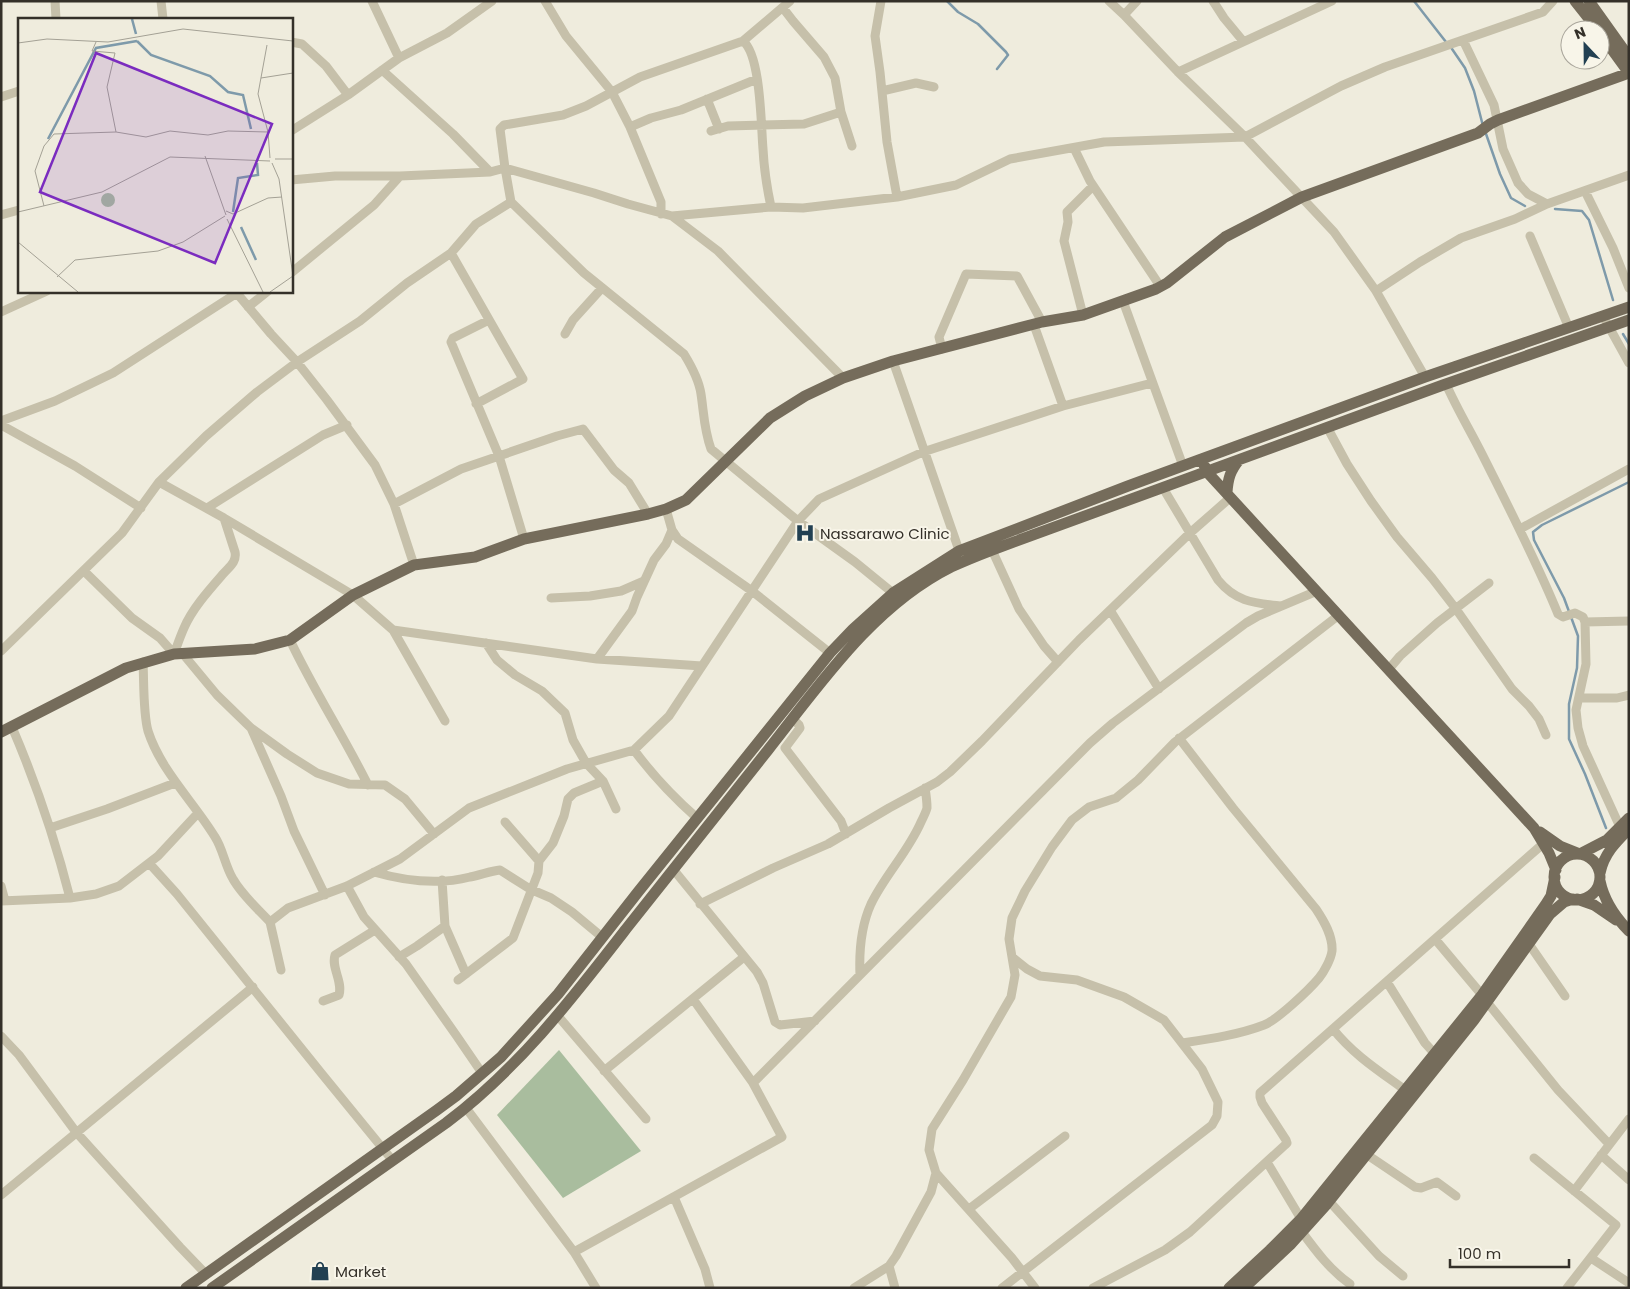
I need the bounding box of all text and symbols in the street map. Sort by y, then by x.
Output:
inset map [18,18,292,292]
north arrow [1560,20,1610,70]
text: N [1572,22,1589,44]
hospital icon: Nassarawo Clinic [794,522,816,544]
place label: Nassarawo Clinic [820,523,949,544]
scale bar [1450,1236,1569,1268]
text: 100 m [1458,1243,1501,1264]
shop icon: Market [309,1260,331,1282]
place label: Market [335,1261,386,1282]

